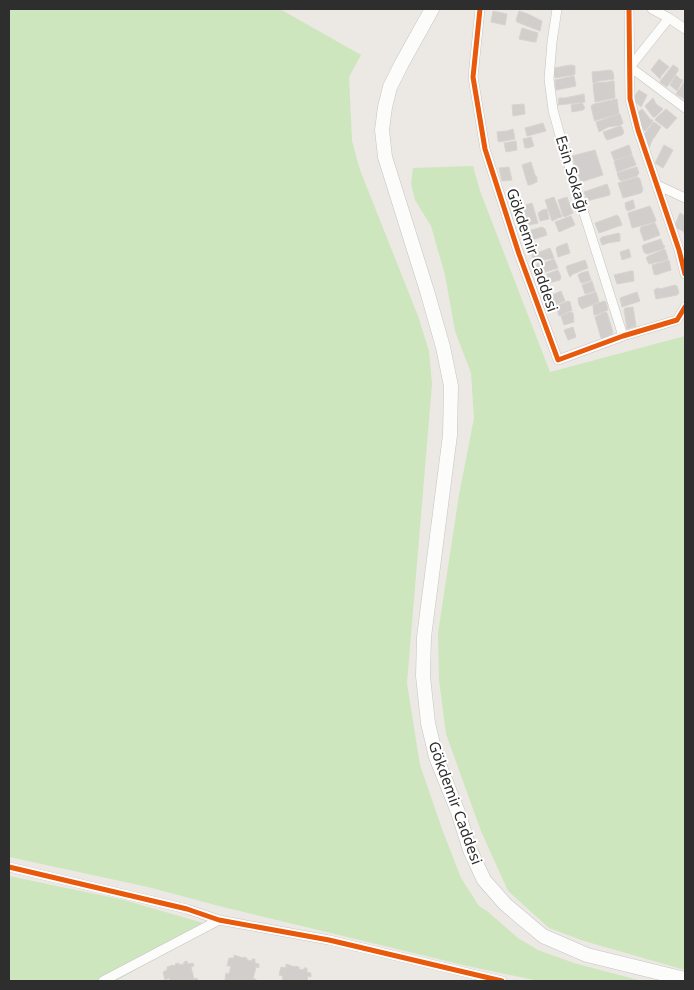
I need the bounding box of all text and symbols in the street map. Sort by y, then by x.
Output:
street label: Esin Sokağı [552,133,594,215]
street label: Gökdemir Caddesi [502,185,563,314]
street label: Gökdemir Caddesi [424,738,487,867]

